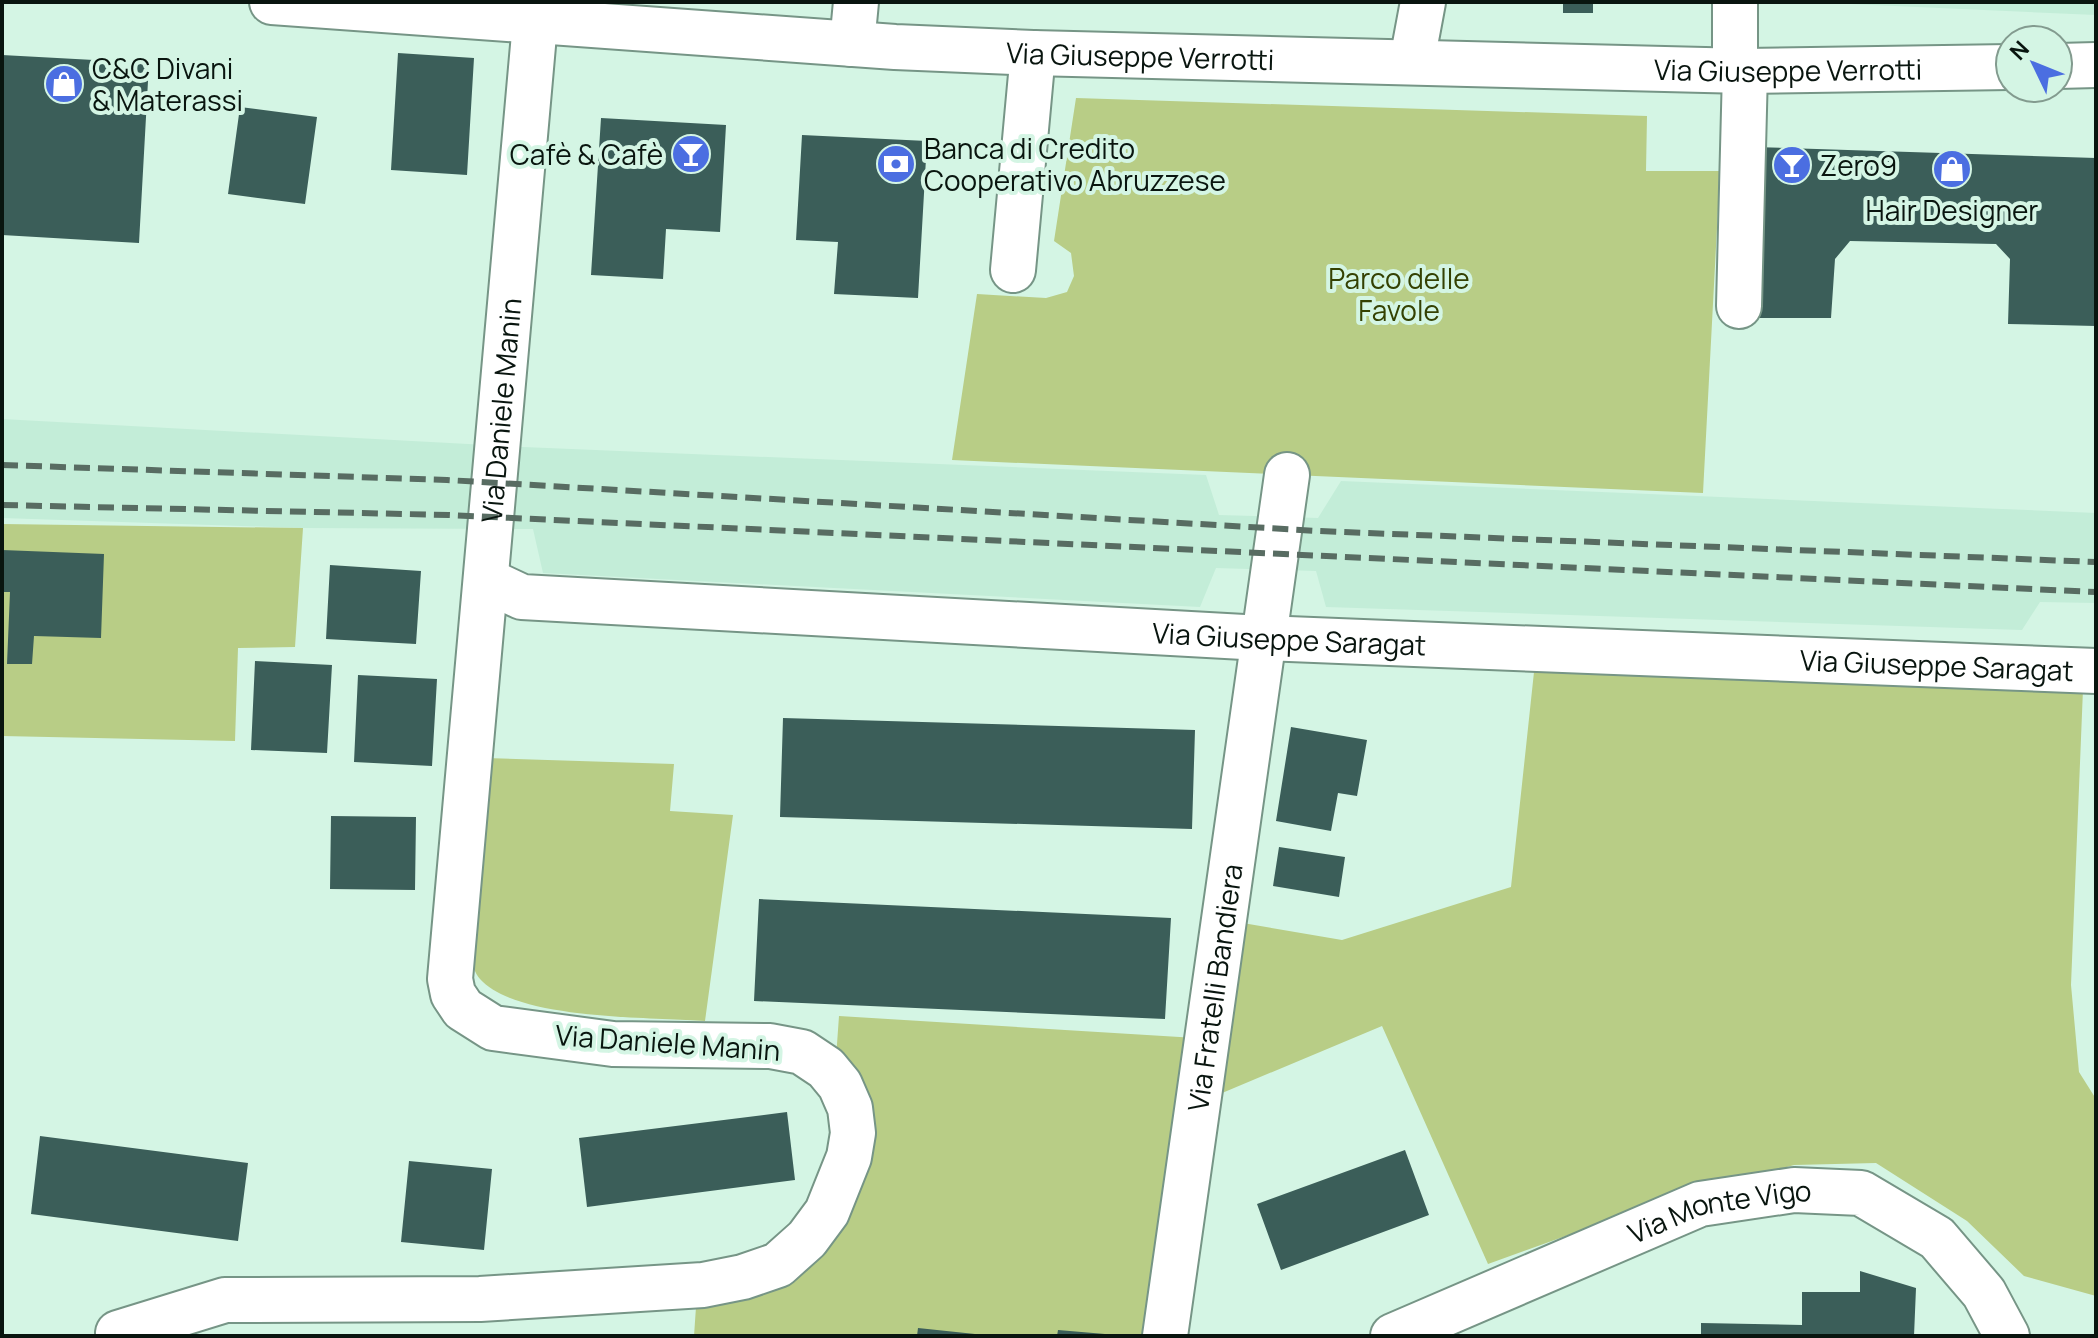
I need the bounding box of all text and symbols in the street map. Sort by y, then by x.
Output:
north arrow [1994,24,2074,104]
street label: Via Giuseppe Verrotti [1005,33,1275,78]
text: N [2003,34,2036,66]
place label: C&C Divani & Materassi [92,49,243,119]
street label: Via Giuseppe Verrotti [1653,49,1922,90]
shop icon: C&C Divani & Materassi [43,63,85,105]
place label: Banca di Credito Cooperativo Abruzzese [924,129,1226,199]
bar icon: Cafè & Cafè [670,133,712,175]
place label: Cafè & Cafè [510,135,663,173]
bank icon: Banca di Credito Cooperativo Abruzzese [875,143,917,185]
bar icon: Zero9 [1771,144,1813,186]
place label: Zero9 [1820,146,1897,184]
shop icon: Hair Designer [1931,148,1973,190]
place label: Hair Designer [1866,191,2038,229]
park label: Parco delle Favole [1328,259,1470,329]
street label: Via Daniele Manin [472,296,529,524]
street label: Via Giuseppe Saragat [1151,613,1427,663]
street label: Via Giuseppe Saragat [1799,640,2074,689]
street label: Via Fratelli Bandiera [1178,861,1251,1114]
street label: Via Daniele Manin [554,1015,782,1069]
street label: Via Monte Vigo [1622,1171,1812,1252]

